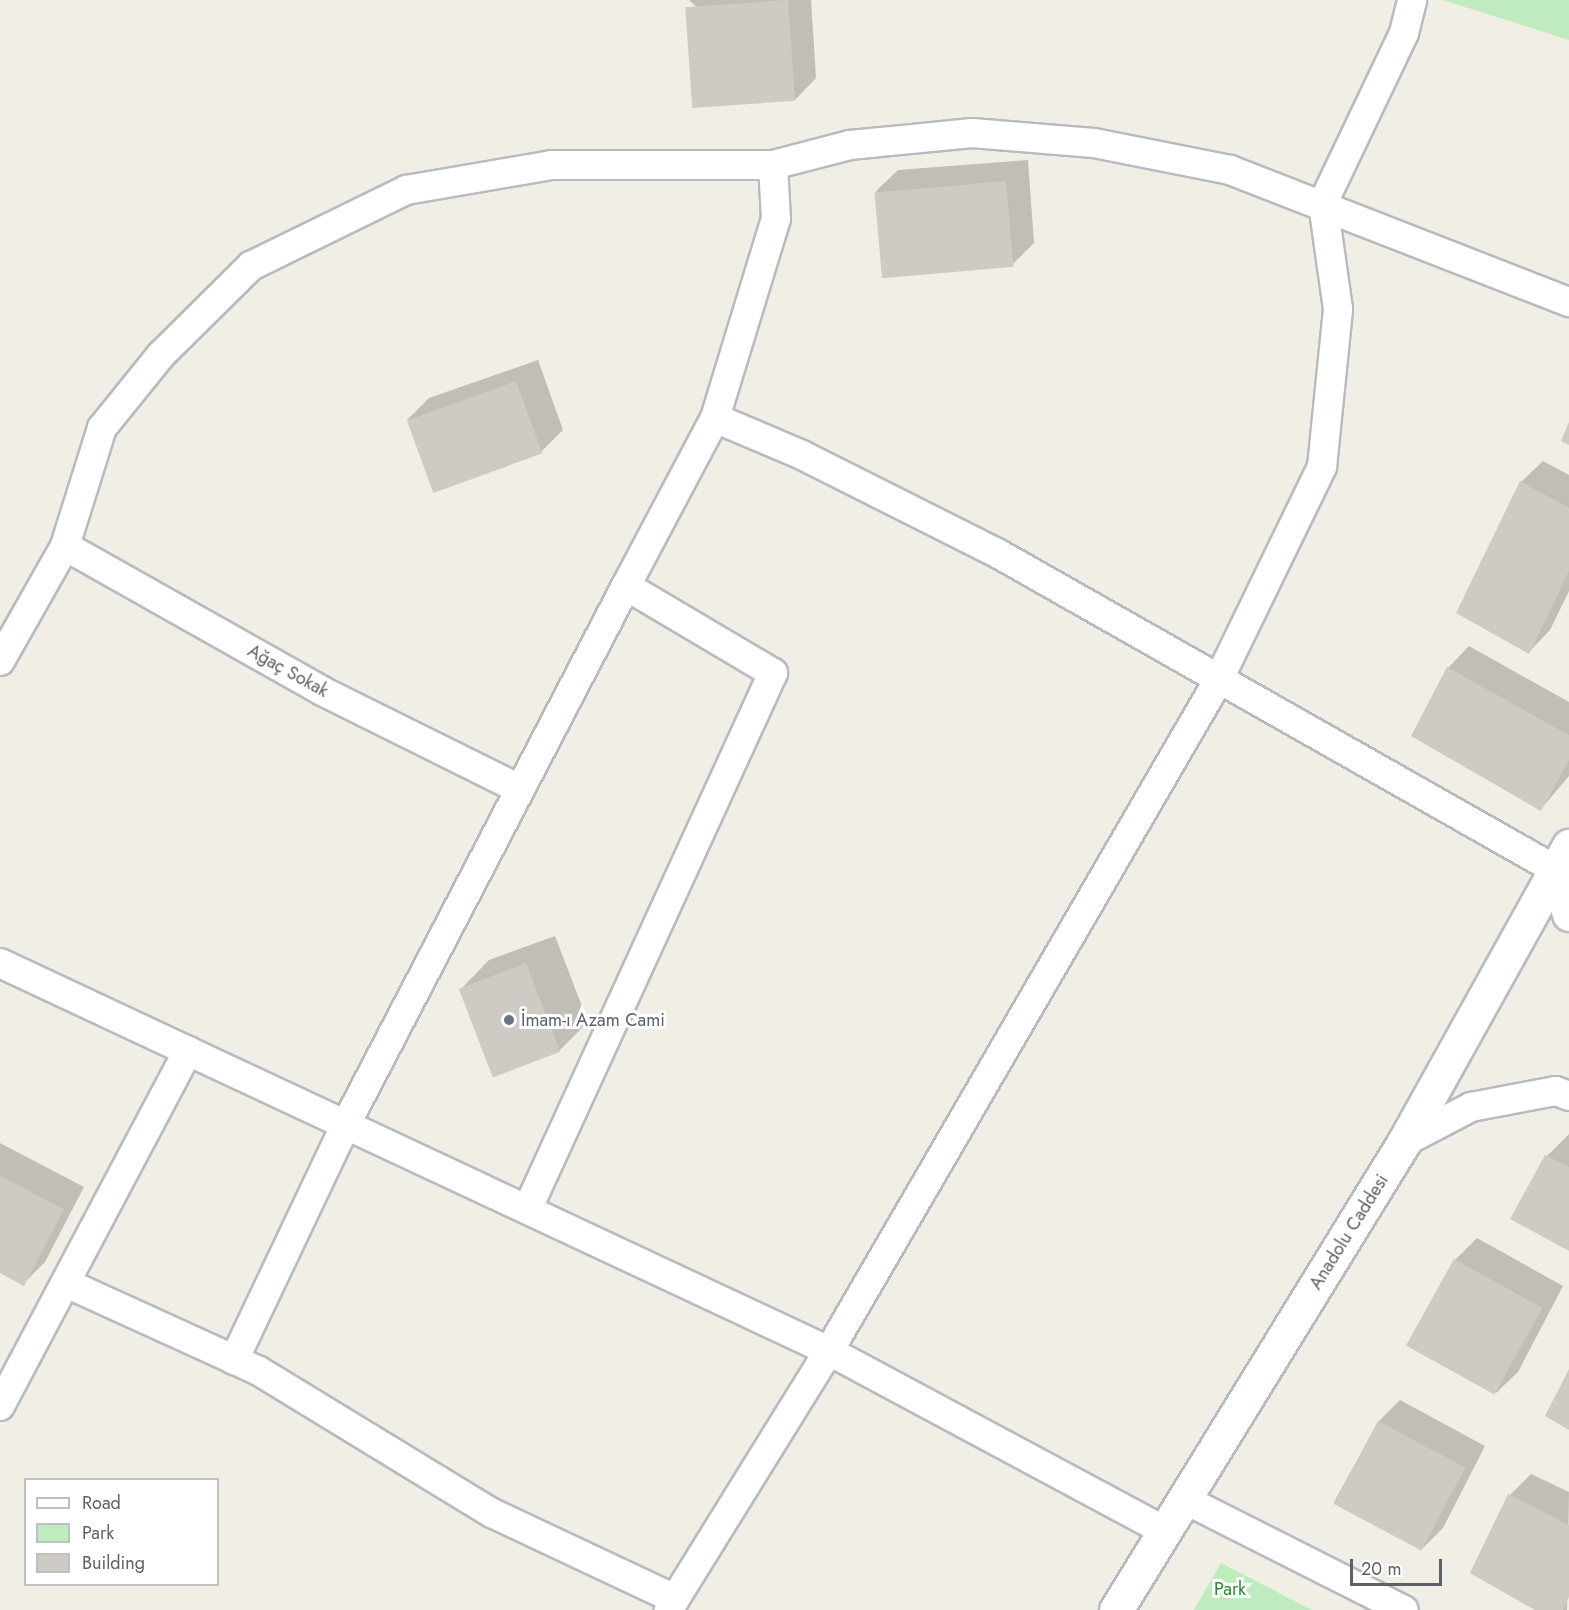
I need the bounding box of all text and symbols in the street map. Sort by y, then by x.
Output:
street label: Ağaç Sokak [244,640,332,702]
place label: İmam-ı Azam Cami [521,1009,665,1031]
marker: İmam-ı Azam Cami [502,1013,516,1027]
street label: Anadolu Caddesi [1305,1170,1393,1294]
legend [24,1478,219,1586]
text: Road [82,1490,121,1516]
text: Park [82,1520,114,1546]
scale bar [1353,1547,1444,1585]
text: Building [82,1550,145,1576]
text: 20 m [1361,1556,1401,1582]
park label: Park [1214,1578,1246,1600]

